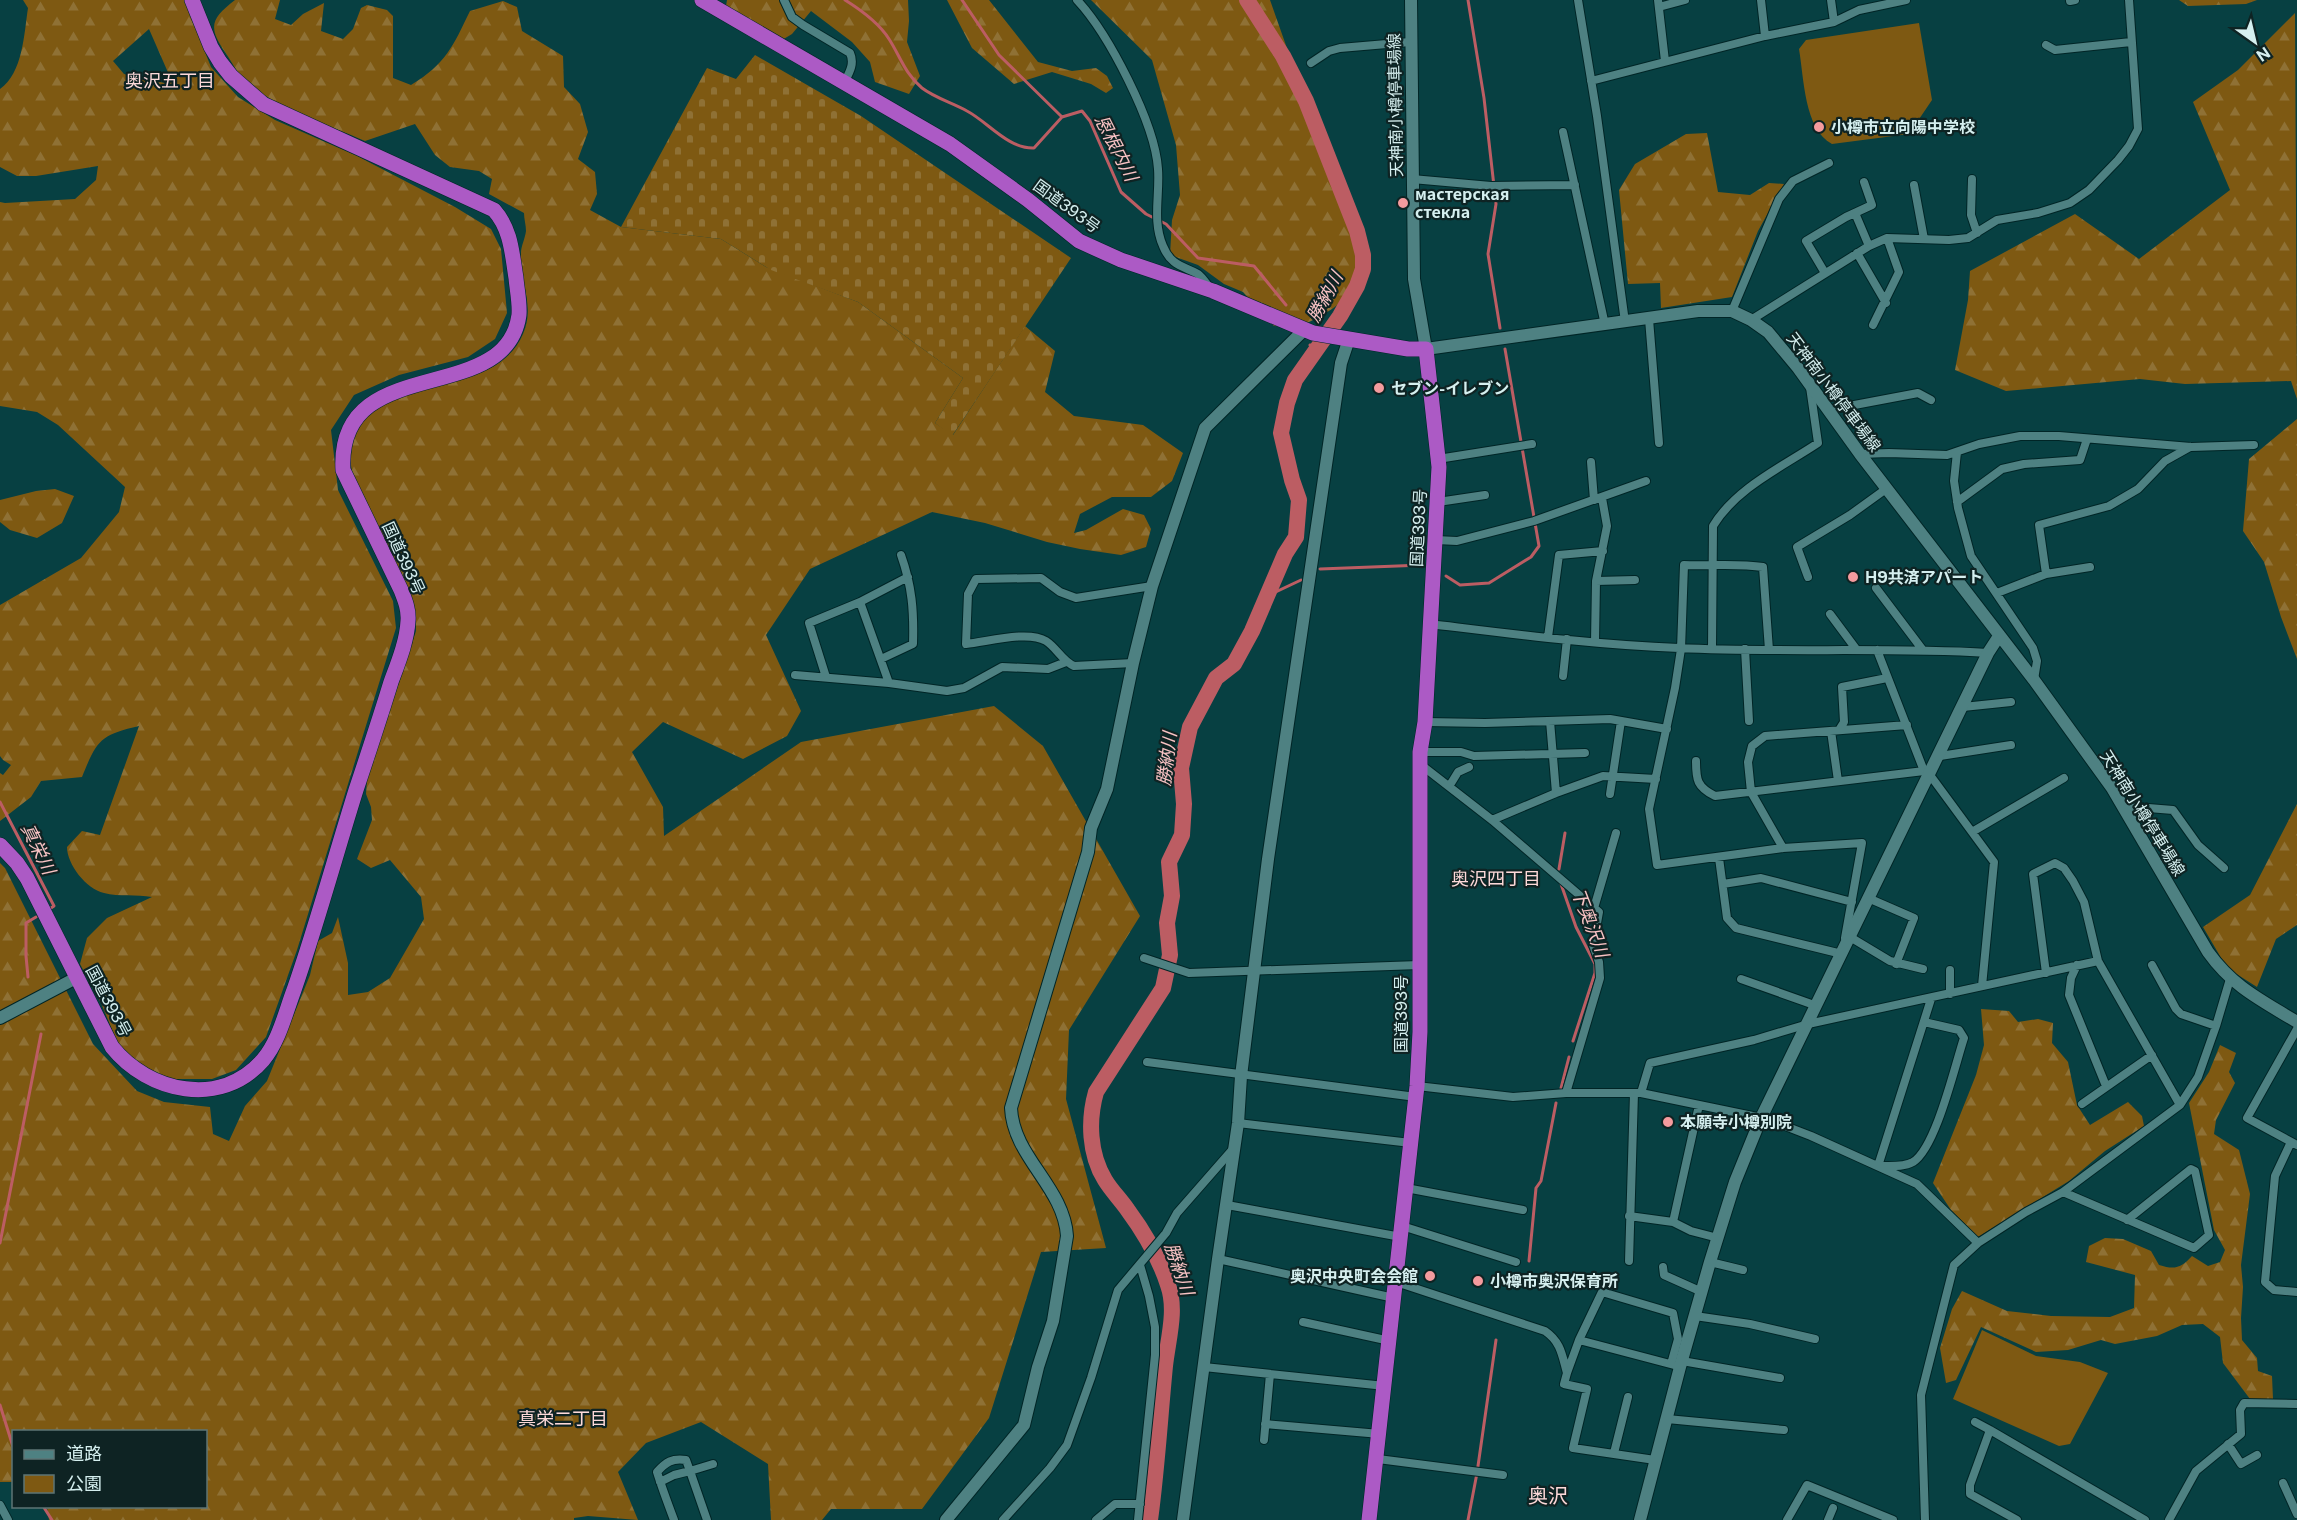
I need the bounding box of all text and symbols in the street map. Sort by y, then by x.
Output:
north arrow [2225,12,2285,72]
street label: 天神南小樽停車場線 [1385,33,1406,177]
text: N [2253,43,2274,65]
district label: 奥沢五丁目 [125,70,215,91]
water label: 恩根内川 [1091,111,1143,186]
place label: 小樽市立向陽中学校 [1831,118,1975,137]
marker: 小樽市立向陽中学校 [1812,120,1826,134]
street label: 国道393号 [1030,176,1104,237]
place label: мастерская стекла [1415,185,1509,222]
marker: мастерская стекла [1396,196,1410,210]
water label: 勝納川 [1302,266,1348,325]
street label: 天神南小樽停車場線 [1783,329,1885,456]
place label: セブン-イレブン [1391,379,1509,398]
marker: セブン-イレブン [1372,381,1386,395]
street label: 国道393号 [1407,489,1430,567]
street label: 国道393号 [378,519,429,598]
place label: H9共済アパート [1865,568,1984,587]
marker: H9共済アパート [1846,570,1860,584]
water label: 勝納川 [1153,729,1180,787]
street label: 天神南小樽停車場線 [2096,747,2189,879]
water label: 真栄川 [17,820,61,879]
district label: 奥沢四丁目 [1451,868,1541,889]
water label: 下奥沢川 [1568,885,1614,962]
street label: 国道393号 [82,962,135,1040]
street label: 国道393号 [1392,975,1411,1053]
place label: 本願寺小樽別院 [1680,1113,1792,1132]
marker: 本願寺小樽別院 [1661,1115,1675,1129]
water label: 勝納川 [1161,1240,1199,1300]
place label: 奥沢中央町会会館 [1290,1267,1418,1286]
marker: 奥沢中央町会会館 [1423,1269,1437,1283]
place label: 小樽市奥沢保育所 [1490,1272,1618,1291]
marker: 小樽市奥沢保育所 [1471,1274,1485,1288]
district label: 真栄二丁目 [518,1408,608,1429]
legend [12,1430,207,1508]
text: 道路 [66,1443,102,1464]
text: 公園 [66,1473,102,1494]
district label: 奥沢 [1528,1484,1568,1508]

